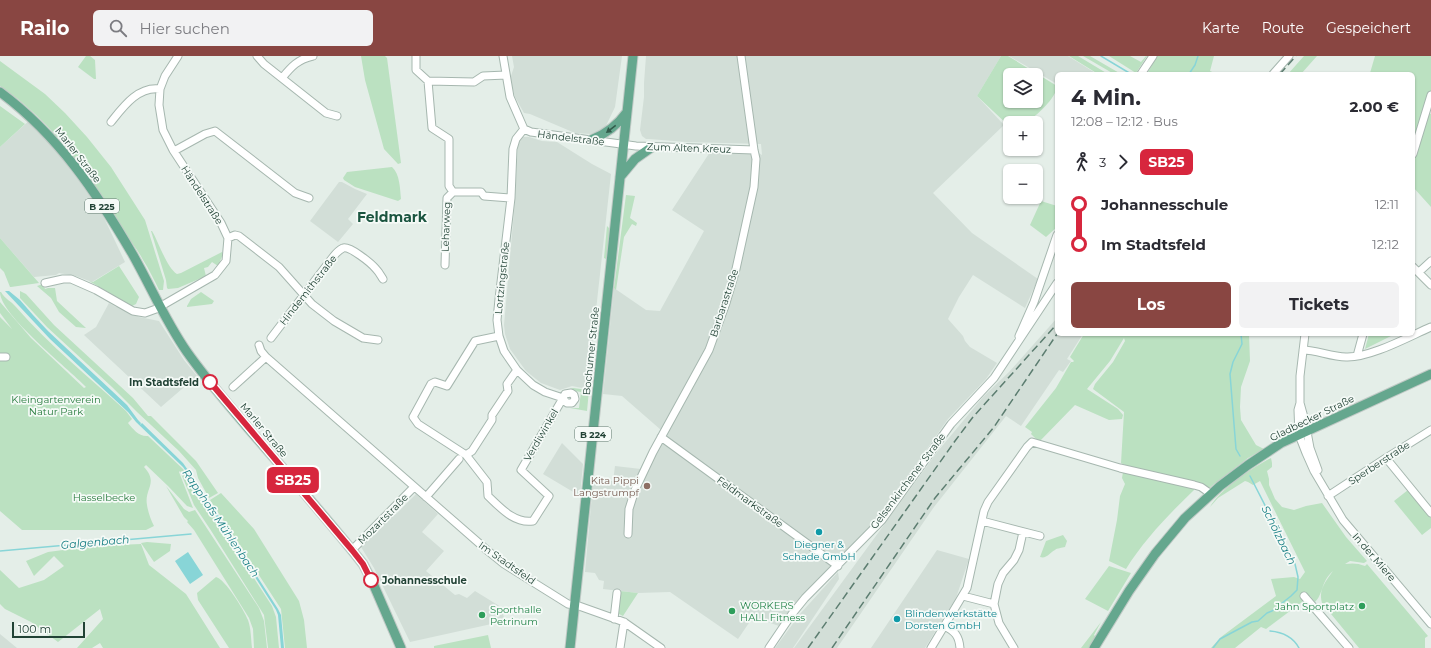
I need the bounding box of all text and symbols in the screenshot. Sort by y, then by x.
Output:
search box [93,10,373,46]
text: Railo [20,17,69,40]
icon: search [107,17,129,39]
text: Hier suchen [139,19,230,38]
text: Karte [1202,19,1240,37]
text: Route [1262,19,1304,37]
text: Gespeichert [1326,19,1411,37]
map controls [1003,68,1043,204]
button: layers [1003,68,1043,108]
text: 4 Min. [1071,84,1141,111]
text: 2.00 € [1349,97,1399,116]
text: 12:08 – 12:12 · Bus [1071,113,1178,129]
button: + [1003,116,1043,156]
one-way arrow [606,124,617,133]
street label: Marler Straße [52,125,104,185]
street label: Händelstraße [537,127,605,149]
street label: Zum Alten Kreuz [647,140,731,156]
icon: walk [1071,151,1093,173]
icon: forward [1112,151,1134,173]
text: SB25 [1148,153,1185,171]
text: 3 [1099,154,1106,170]
street label: Händelstraße [178,163,226,227]
button: − [1003,164,1043,204]
text: Johannesschule [1101,195,1228,214]
text: 12:11 [1375,196,1399,212]
road number: B 225 [85,199,119,213]
street label: Leharweg [439,202,453,252]
district label: Feldmark [357,208,428,226]
text: Im Stadtsfeld [1101,235,1206,254]
text: 12:12 [1372,236,1399,252]
street label: Lortzingstraße [492,241,512,315]
street label: Hindemithstraße [277,252,339,328]
street label: Barbarastraße [707,267,741,339]
button: Los [1071,282,1231,328]
button: Tickets [1239,282,1399,328]
street label: Bochumer Straße [580,306,602,396]
marker: Im Stadtsfeld [202,374,218,390]
place label: Im Stadtsfeld [129,376,199,389]
street label: Gladbecker Straße [1268,392,1356,444]
park label: Kleingartenverein Natur Park [11,393,101,418]
street label: Marler Straße [237,400,291,460]
street label: Verdiwinkel [521,406,561,464]
road number: B 224 [575,427,611,441]
street label: Gelsenkirchener Straße [868,430,948,532]
street label: Sperberstraße [1346,438,1412,488]
water label: Rapphofs Mühlenbach [180,466,262,580]
line badge: SB25 [265,467,321,493]
text: SB25 [275,471,311,489]
street label: Feldmarkstraße [714,473,786,531]
place label: Kita Pippi Langstrumpf [573,474,640,499]
marker: Kita Pippi Langstrumpf [642,481,652,491]
park label: Hasselbecke [73,491,135,504]
street label: Mozartstraße [355,491,411,547]
water label: Schölzbach [1259,503,1299,567]
marker: Diegner & Schade GmbH [814,527,824,537]
street label: In der Miere [1349,530,1399,584]
water label: Galgenbach [60,532,130,552]
place label: Diegner & Schade GmbH [782,538,856,563]
street label: Im Stadtsfeld [476,539,538,587]
marker: Johannesschule [363,572,379,588]
place label: Johannesschule [381,574,467,587]
place label: WORKERS HALL Fitness [740,599,805,624]
place label: Jahn Sportplatz [1274,600,1354,613]
marker: Jahn Sportplatz [1357,601,1367,611]
place label: Sporthalle Petrinum [490,603,542,628]
marker: WORKERS HALL Fitness [727,606,737,616]
place label: Blindenwerkstätte Dorsten GmbH [905,607,997,632]
marker: Sporthalle Petrinum [477,610,487,620]
marker: Blindenwerkstätte Dorsten GmbH [892,614,902,624]
scale bar [12,620,85,639]
text: 100 m [18,622,51,636]

